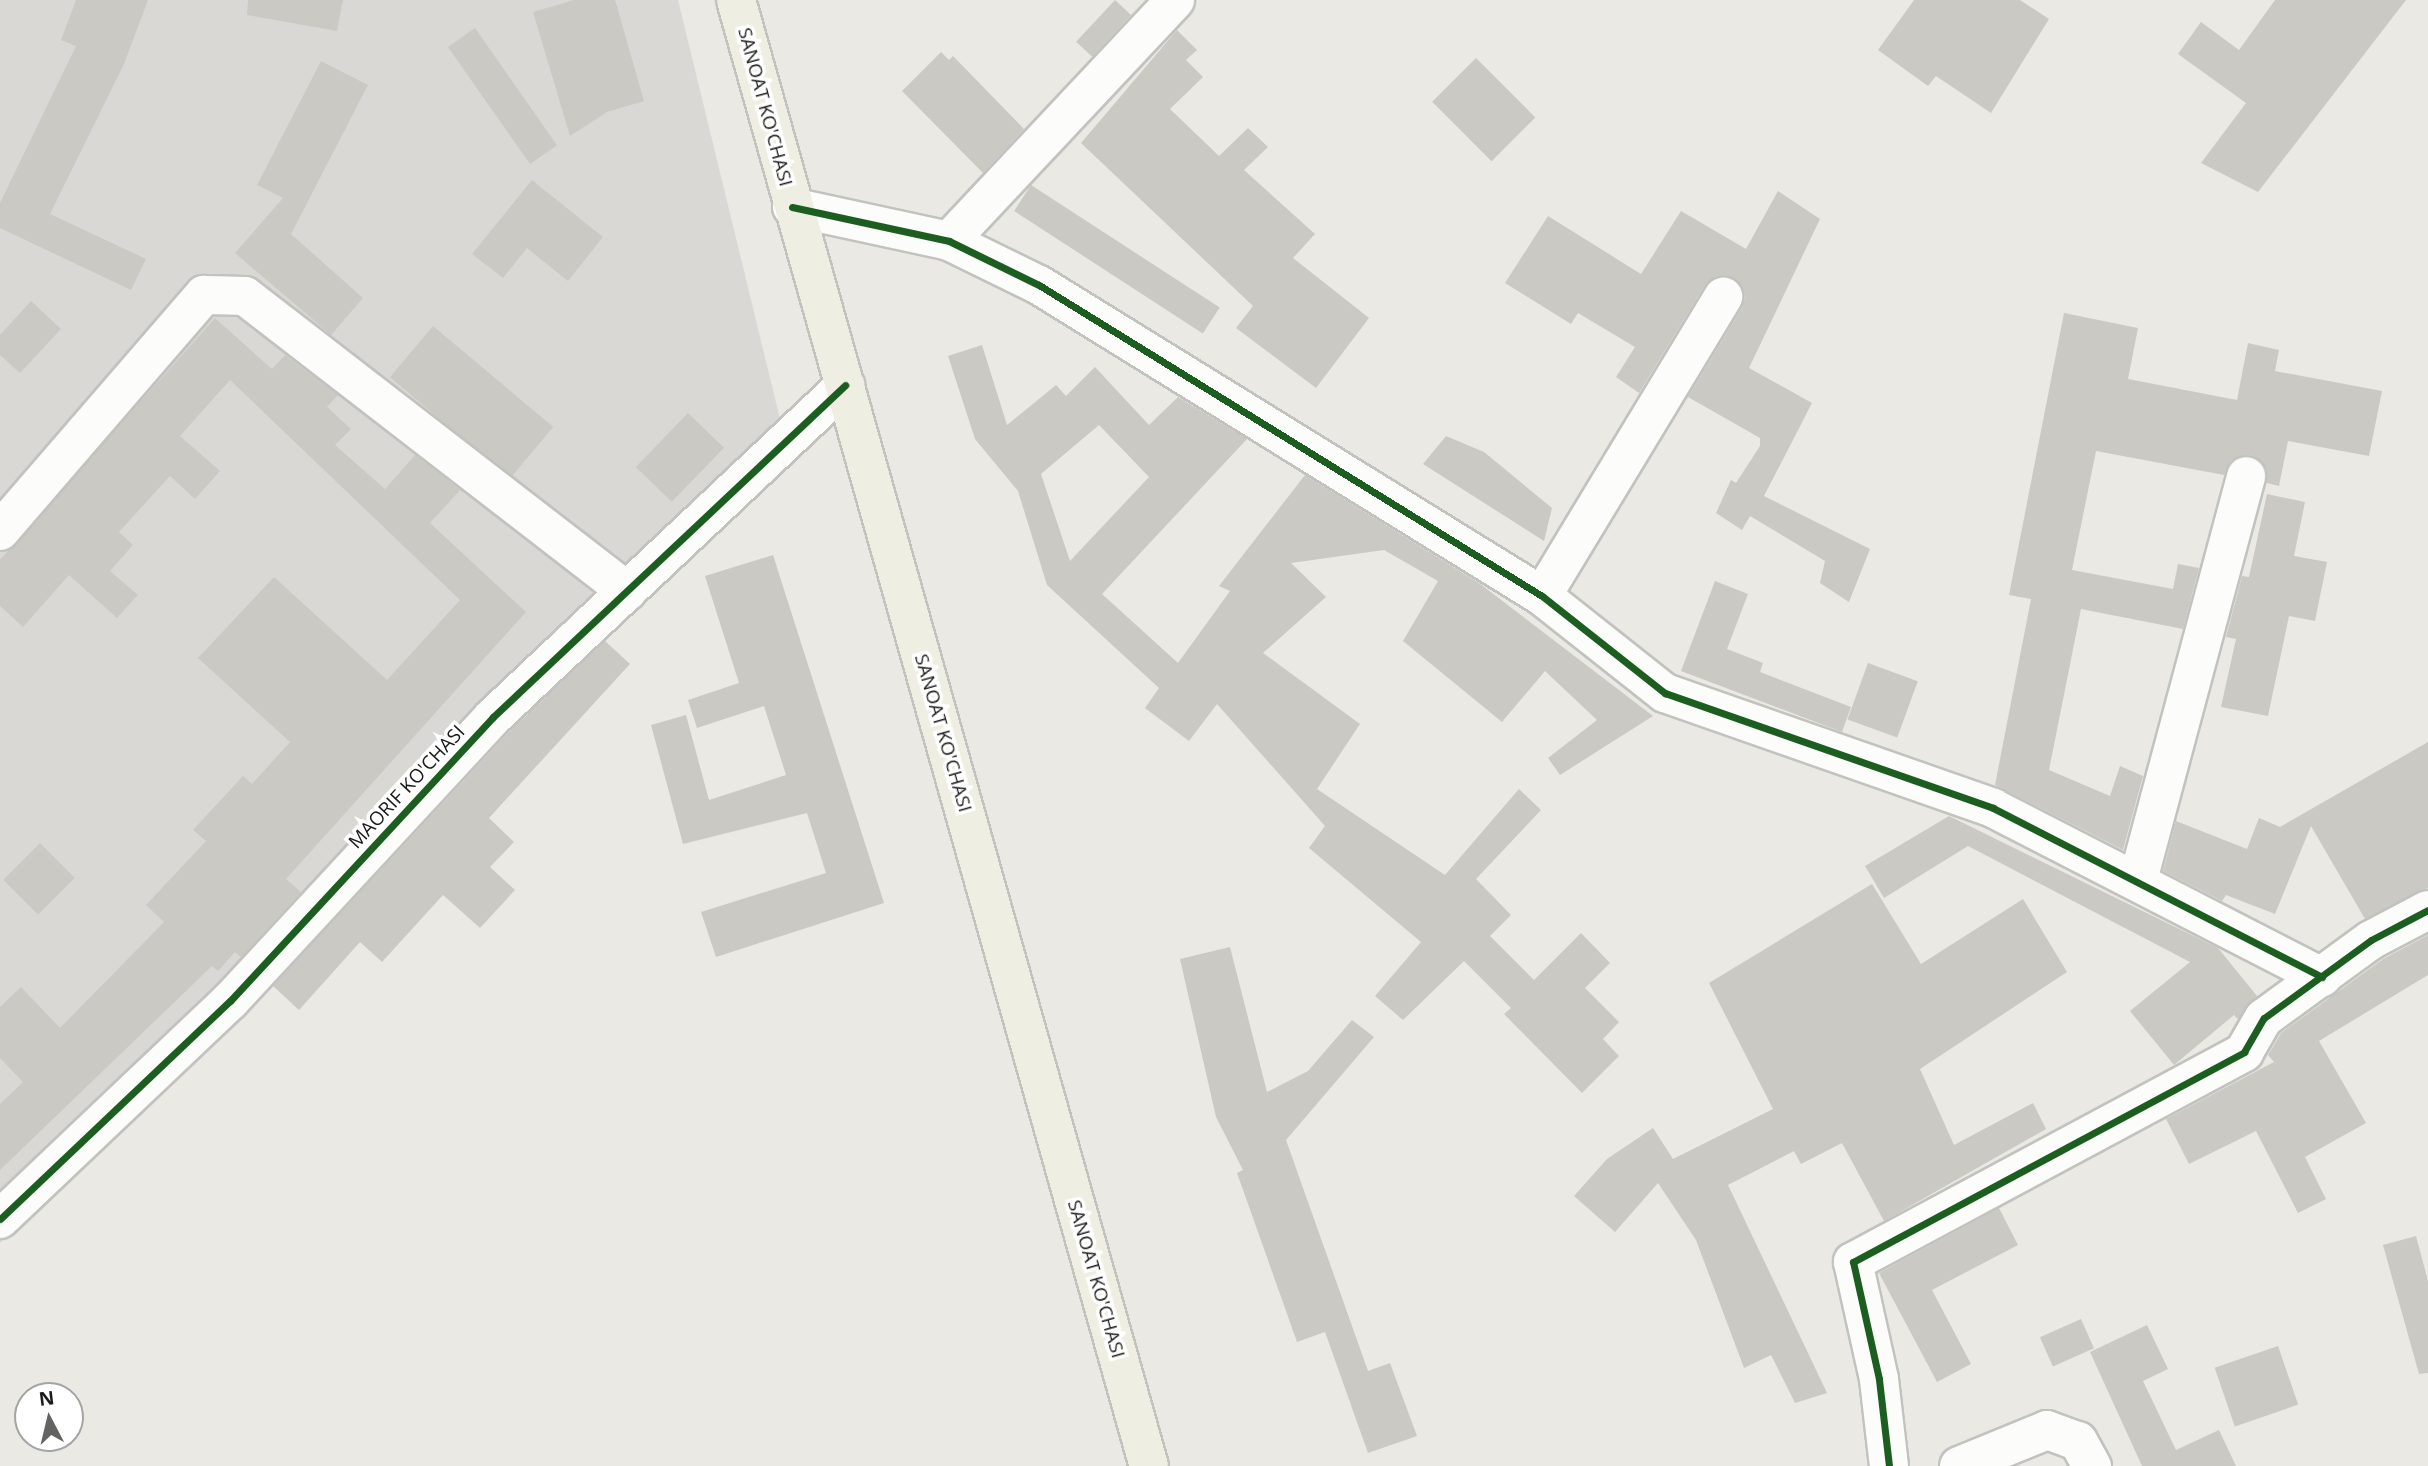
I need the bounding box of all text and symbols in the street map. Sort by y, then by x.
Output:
street label: SANOAT KO'CHASI [733,25,797,189]
street label: SANOAT KO'CHASI [910,651,976,815]
street label: MAORIF KO'CHASI [344,721,470,853]
street label: SANOAT KO'CHASI [1063,1197,1129,1361]
north arrow [14,1382,84,1452]
text: N [37,1384,56,1412]

